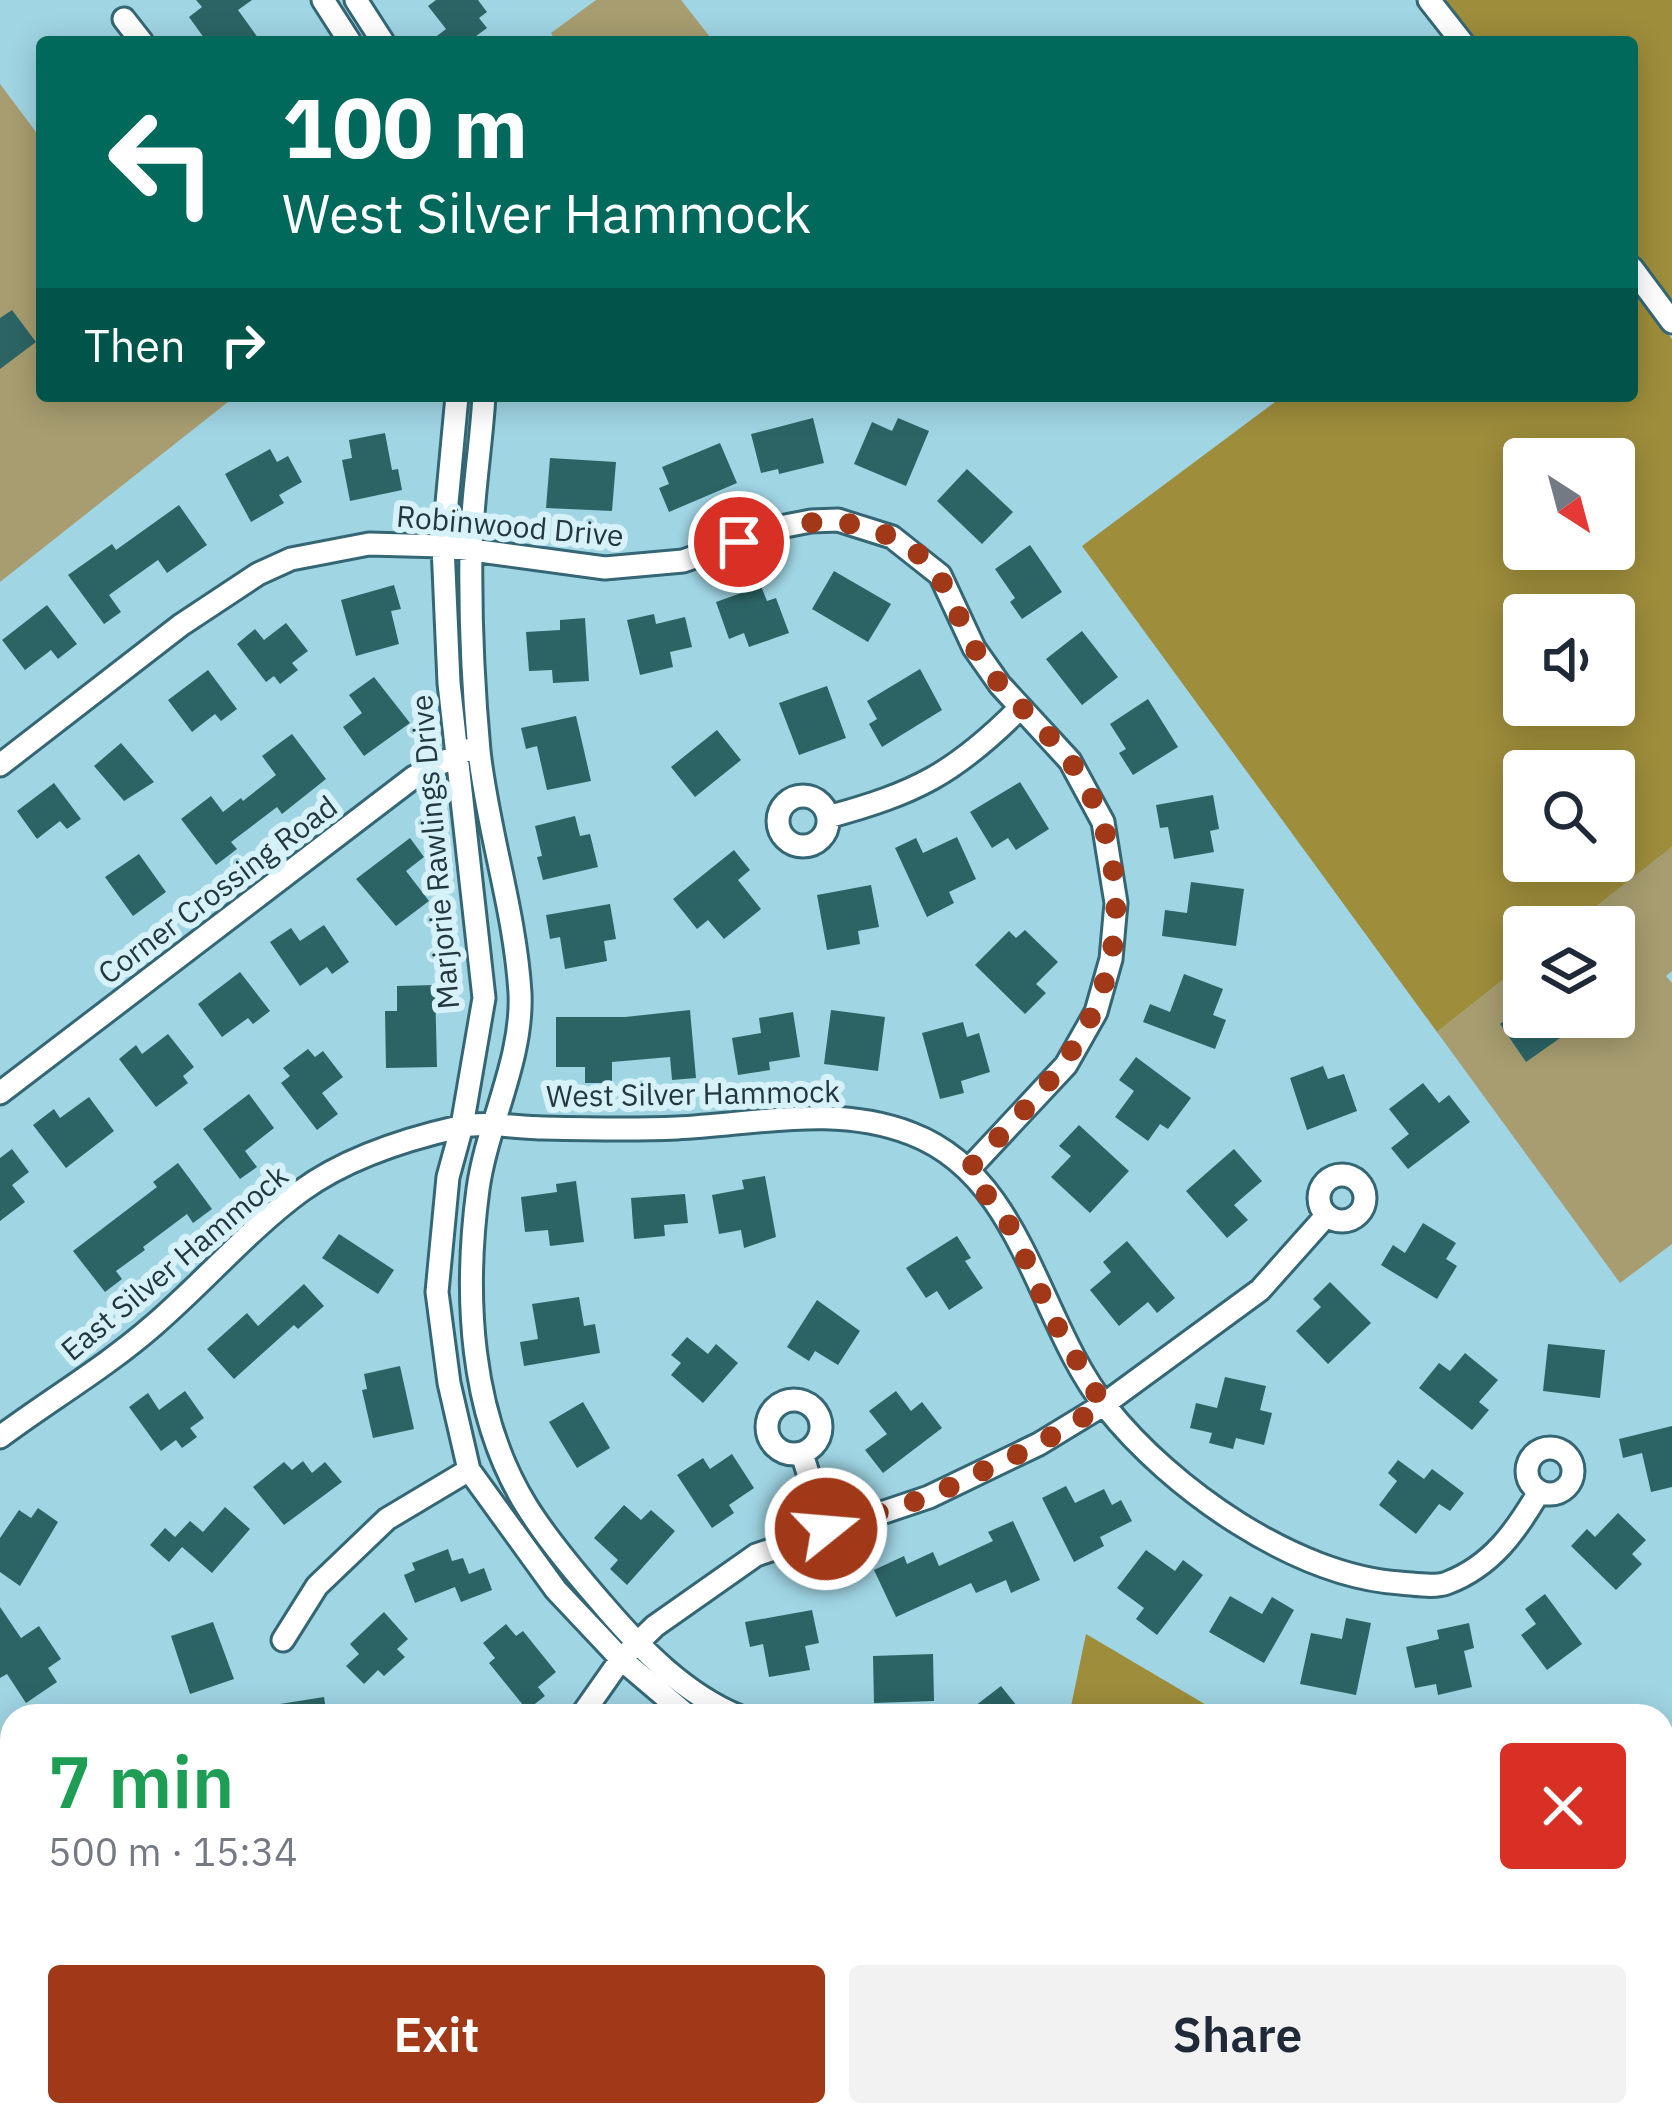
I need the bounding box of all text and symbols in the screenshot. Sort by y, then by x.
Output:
text: 100 m [282,72,528,181]
icon: left [84,84,240,240]
text: West Silver Hammock [282,178,811,248]
icon: right [210,312,276,378]
text: Then [84,316,186,374]
north arrow [1503,438,1635,570]
map controls [1503,438,1635,1038]
pin [688,491,790,593]
street label: Robinwood Drive [395,496,625,554]
icon: arrive [706,509,772,575]
button: sound [1503,594,1635,726]
street label: Marjorie Rawlings Drive [401,693,467,1011]
button: search [1503,750,1635,882]
street label: Corner Crossing Road [90,786,344,992]
button: layers [1503,906,1635,1038]
street label: West Silver Hammock [546,1071,840,1115]
street label: East Silver Hammock [52,1155,296,1368]
position arrow [763,1466,889,1592]
text: 7 min [48,1734,234,1828]
button: close [1500,1743,1626,1869]
text: 500 m · 15:34 [48,1826,298,1877]
button: Exit [48,1965,825,2103]
button: Share [849,1965,1626,2103]

